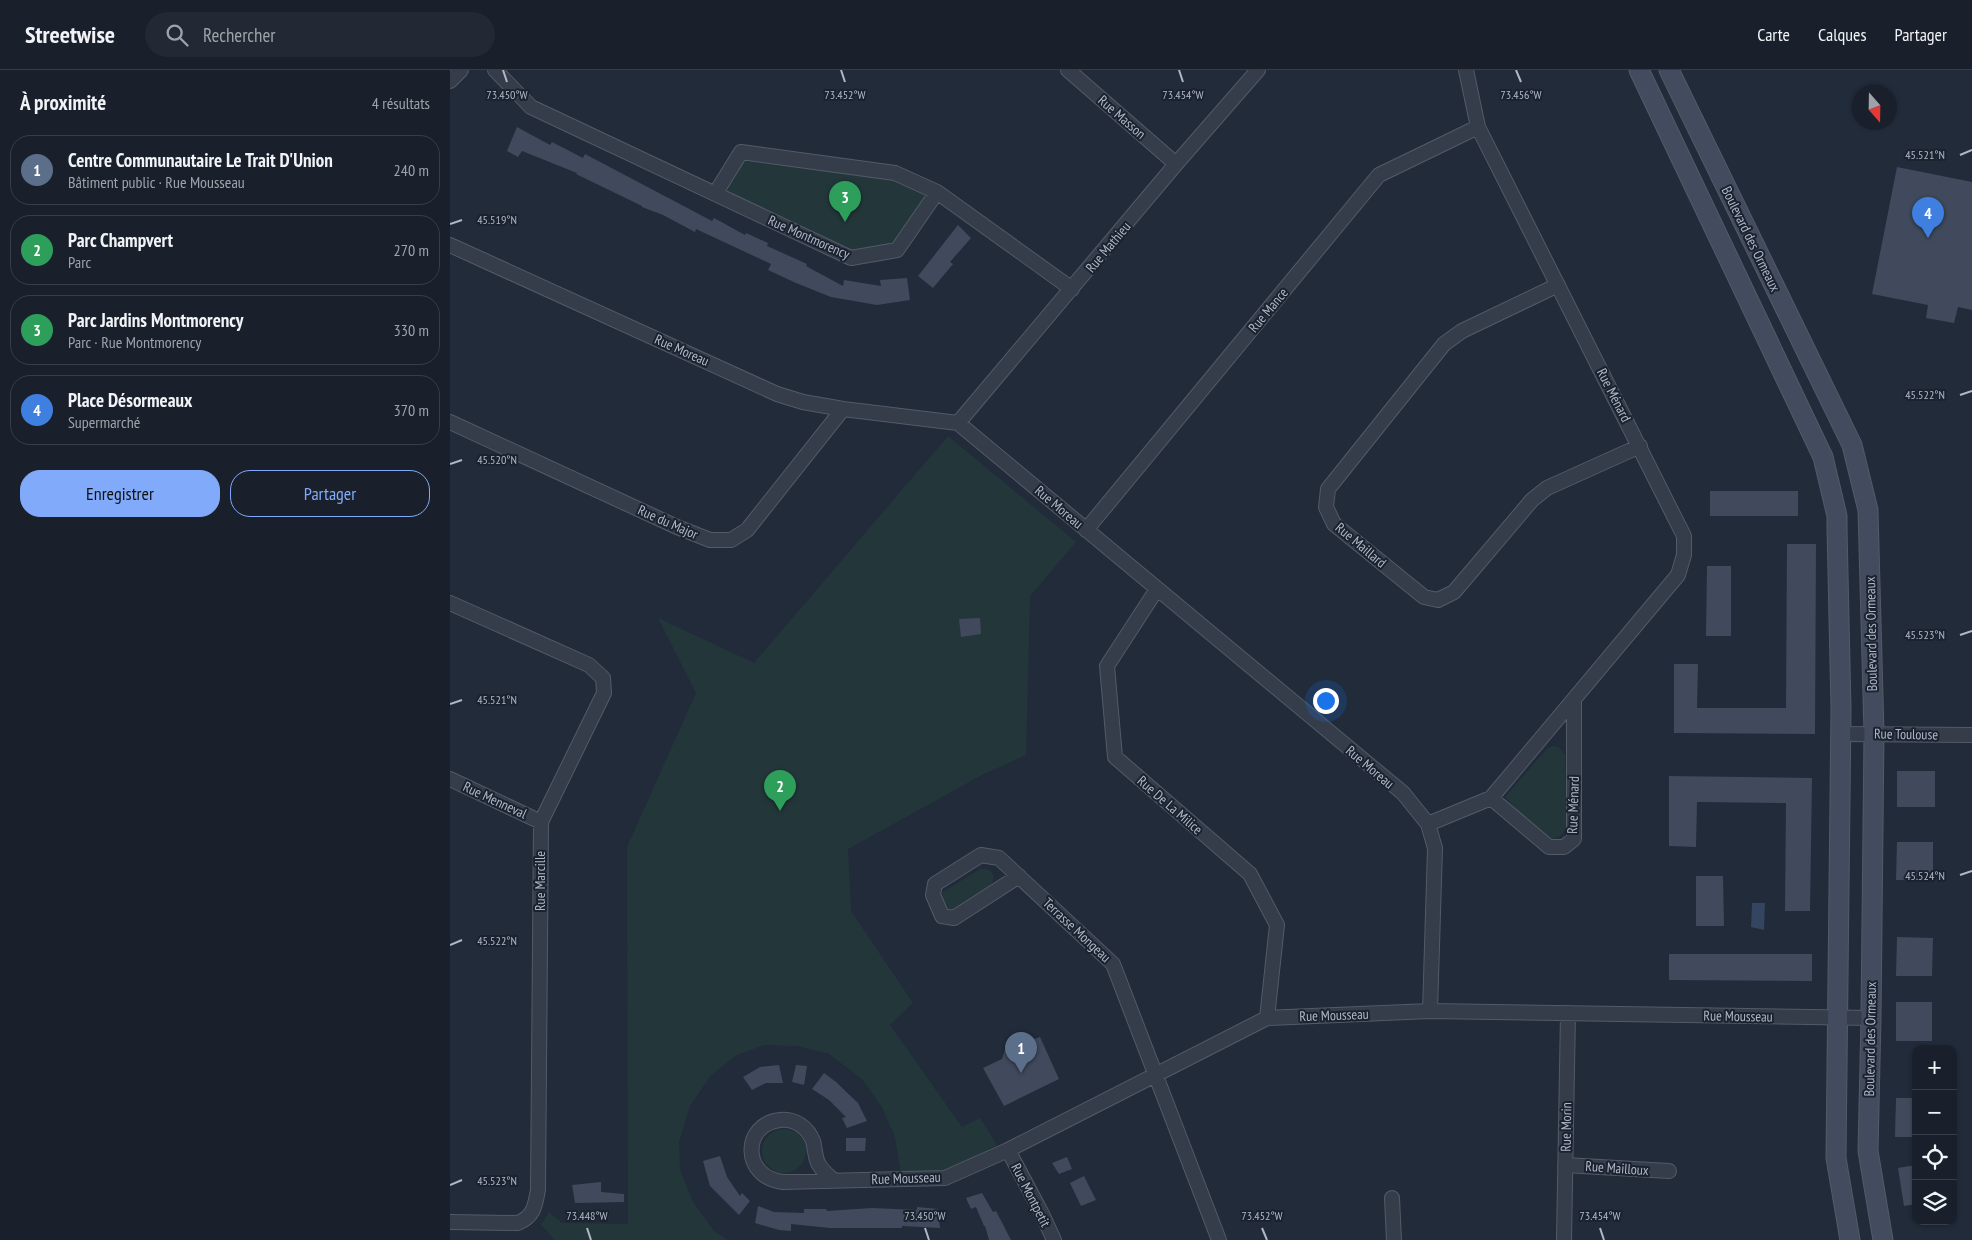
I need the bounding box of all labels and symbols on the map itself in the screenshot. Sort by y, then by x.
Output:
north arrow [1852,85,1897,130]
text: 73.450°W [486,87,528,102]
text: 73.452°W [824,87,866,102]
text: 73.454°W [1162,87,1204,102]
text: 73.456°W [1500,87,1542,102]
street label: Rue Masson [1094,91,1150,143]
text: 45.521°N [1905,147,1945,162]
pin: 3 [829,181,861,222]
street label: Boulevard des Ormeaux [1718,183,1784,295]
pin: 4 [1912,197,1944,238]
street label: Rue Montmorency [765,211,853,263]
text: 45.519°N [477,212,517,227]
street label: Rue Mathieu [1082,218,1134,276]
street label: Rue Mance [1244,284,1292,336]
street label: Rue Moreau [652,330,712,370]
street label: Rue Ménard [1593,365,1635,425]
text: 45.522°N [1905,387,1945,402]
text: 45.520°N [477,452,517,467]
street label: Rue Moreau [1031,482,1087,532]
street label: Rue du Major [635,501,701,543]
street label: Rue Maillard [1332,518,1390,572]
street label: Boulevard des Ormeaux [1861,576,1881,692]
text: 45.523°N [1905,627,1945,642]
your location [1313,688,1339,714]
text: 45.521°N [477,692,517,707]
street label: Rue Toulouse [1874,724,1938,744]
street label: Rue Moreau [1342,742,1398,792]
pin: 2 [764,770,796,811]
street label: Rue De La Milice [1134,772,1206,838]
street label: Rue Ménard [1563,776,1583,834]
street label: Rue Menneval [460,777,530,823]
street label: Rue Marcille [531,851,549,911]
text: 45.524°N [1905,868,1945,883]
street label: Terrasse Mongeau [1039,894,1115,966]
text: 45.522°N [477,933,517,948]
street label: Boulevard des Ormeaux [1860,981,1880,1097]
street label: Rue Mousseau [1299,1005,1369,1025]
street label: Rue Mousseau [1703,1006,1773,1026]
pin: 1 [1005,1032,1037,1073]
street label: Rue Morin [1557,1102,1575,1152]
street label: Rue Mailloux [1585,1157,1650,1179]
street label: Rue Montpetit [1007,1160,1055,1230]
street label: Rue Mousseau [871,1168,941,1188]
text: 45.523°N [477,1173,517,1188]
text: 73.448°W [566,1208,608,1223]
text: 73.450°W [904,1208,946,1223]
text: 73.452°W [1241,1208,1283,1223]
text: 73.454°W [1579,1208,1621,1223]

